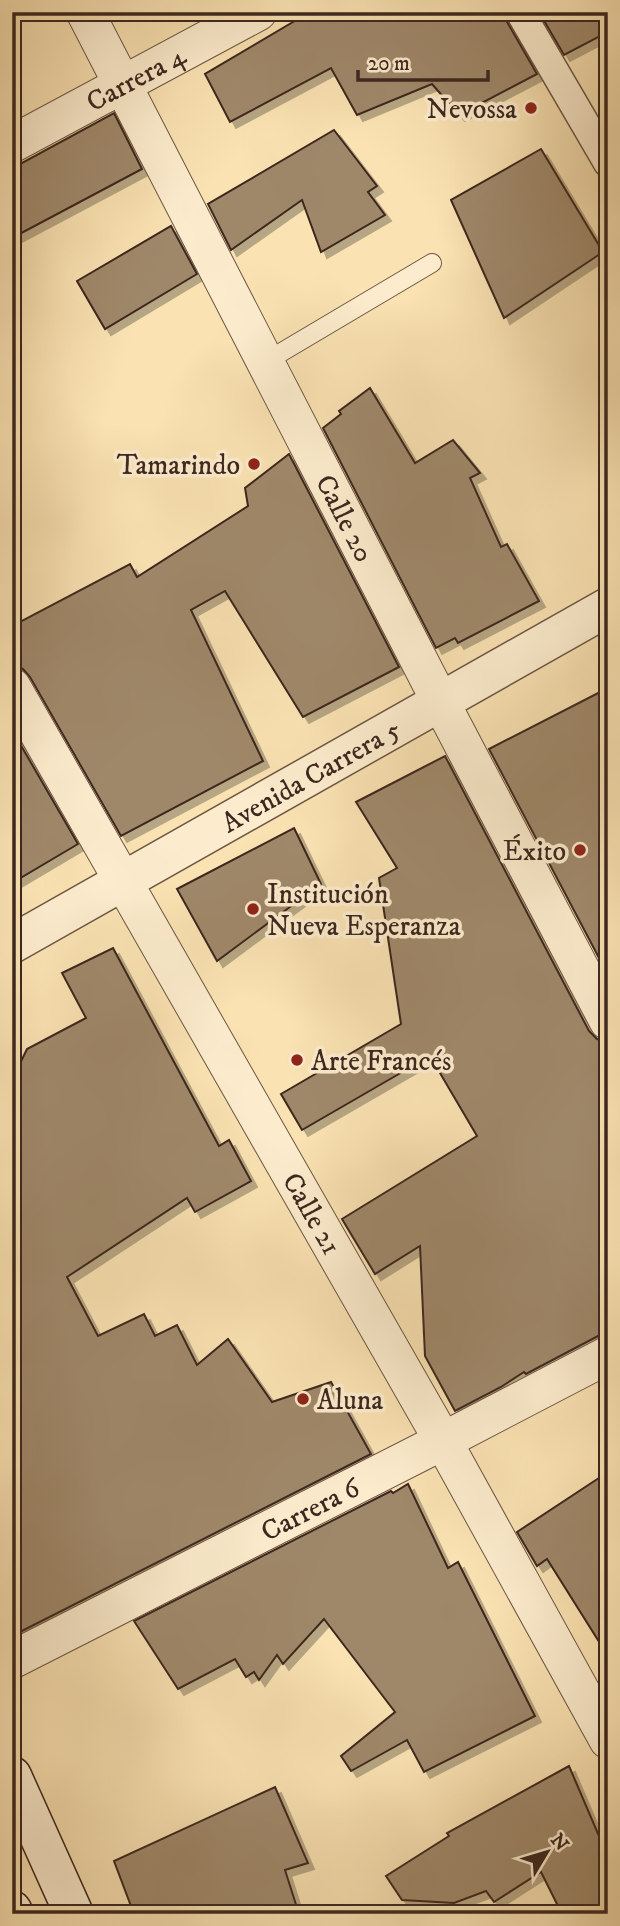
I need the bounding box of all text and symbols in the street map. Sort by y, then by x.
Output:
street label: Carrera 4 [80,38,192,120]
scale bar [358,38,487,82]
text: 20 m [368,51,410,77]
place label: Nevossa [427,92,517,127]
marker: Nevossa [523,100,539,116]
place label: Tamarindo [117,448,240,483]
marker: Tamarindo [246,456,262,472]
street label: Calle 20 [307,469,381,568]
street label: Avenida Carrera 5 [216,712,407,841]
place label: Éxito [503,834,566,869]
marker: Éxito [572,842,588,858]
place label: Institución Nueva Esperanza [267,877,461,944]
marker: Institución Nueva Esperanza [245,901,261,917]
place label: Arte Francés [311,1044,451,1079]
marker: Arte Francés [289,1052,305,1068]
street label: Calle 21 [274,1167,349,1261]
place label: Aluna [317,1383,383,1418]
marker: Aluna [295,1391,311,1407]
street label: Carrera 6 [255,1470,367,1550]
north arrow [512,1818,582,1888]
text: N [545,1829,573,1856]

